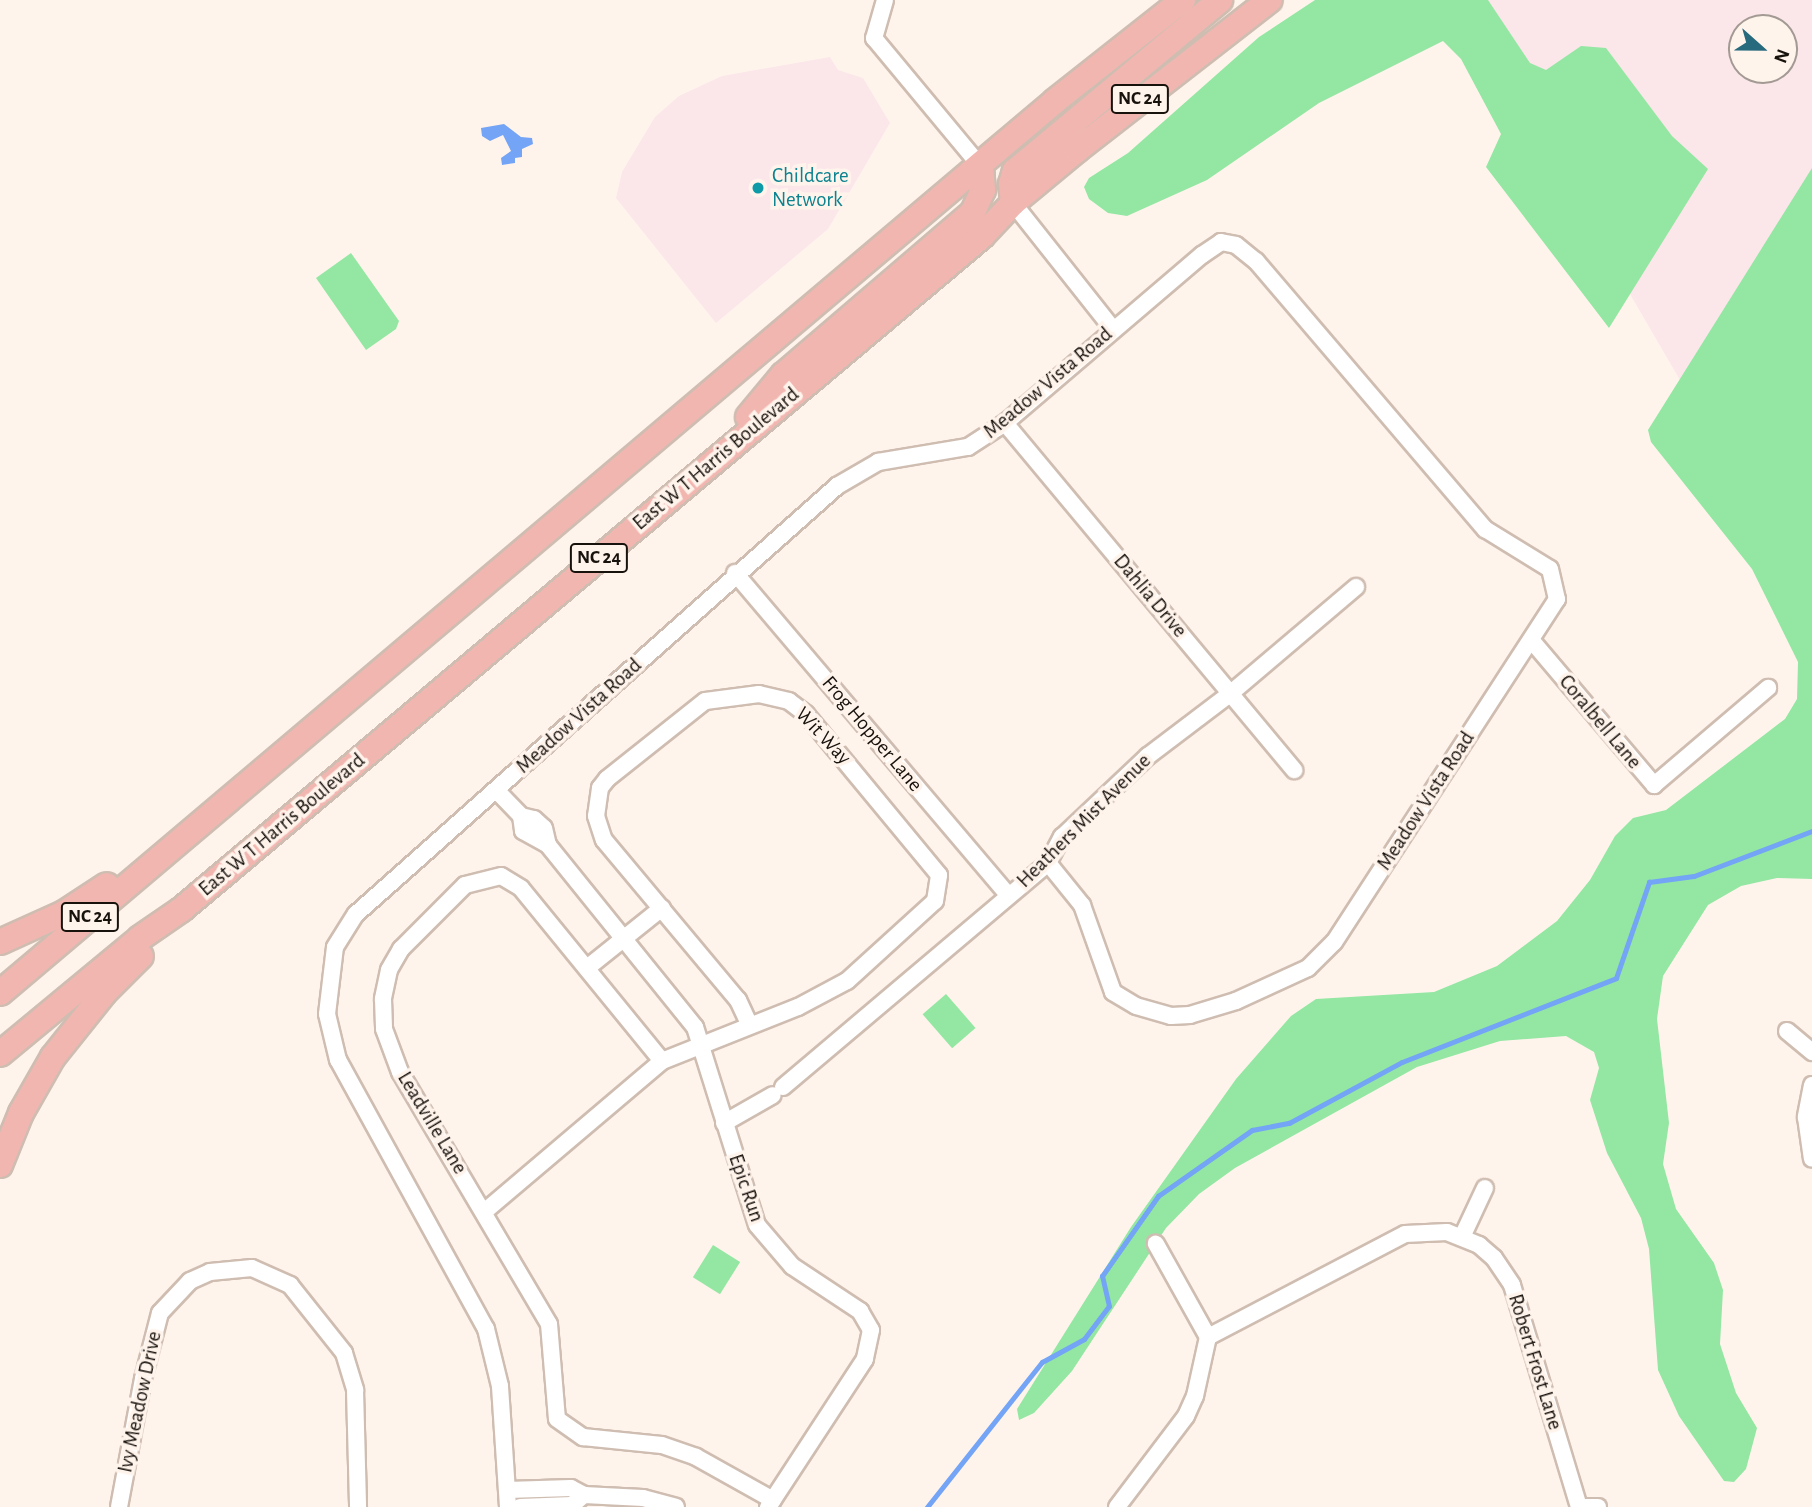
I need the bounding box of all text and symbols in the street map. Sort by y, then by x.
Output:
north arrow [1728,14,1798,84]
text: N [1770,46,1792,66]
road number: NC 24 [1110,83,1170,114]
place label: Childcare Network [772,163,849,213]
marker: Childcare Network [750,180,766,196]
street label: Meadow Vista Road [978,322,1118,444]
street label: East W T Harris Boulevard [628,382,804,536]
road number: NC 24 [569,542,629,573]
street label: Dahlia Drive [1108,549,1192,643]
street label: Meadow Vista Road [511,653,647,779]
street label: Coralbell Lane [1553,670,1647,774]
street label: Frog Hopper Lane [816,671,928,797]
street label: Wit Way [790,702,856,770]
street label: Meadow Vista Road [1372,727,1480,875]
street label: East W T Harris Boulevard [194,748,370,902]
street label: Heathers Mist Avenue [1012,749,1156,893]
road number: NC 24 [60,902,120,932]
street label: Leadville Lane [392,1067,472,1179]
street label: Epic Run [723,1151,769,1225]
street label: Robert Frost Lane [1502,1291,1568,1433]
street label: Ivy Meadow Drive [113,1329,167,1475]

